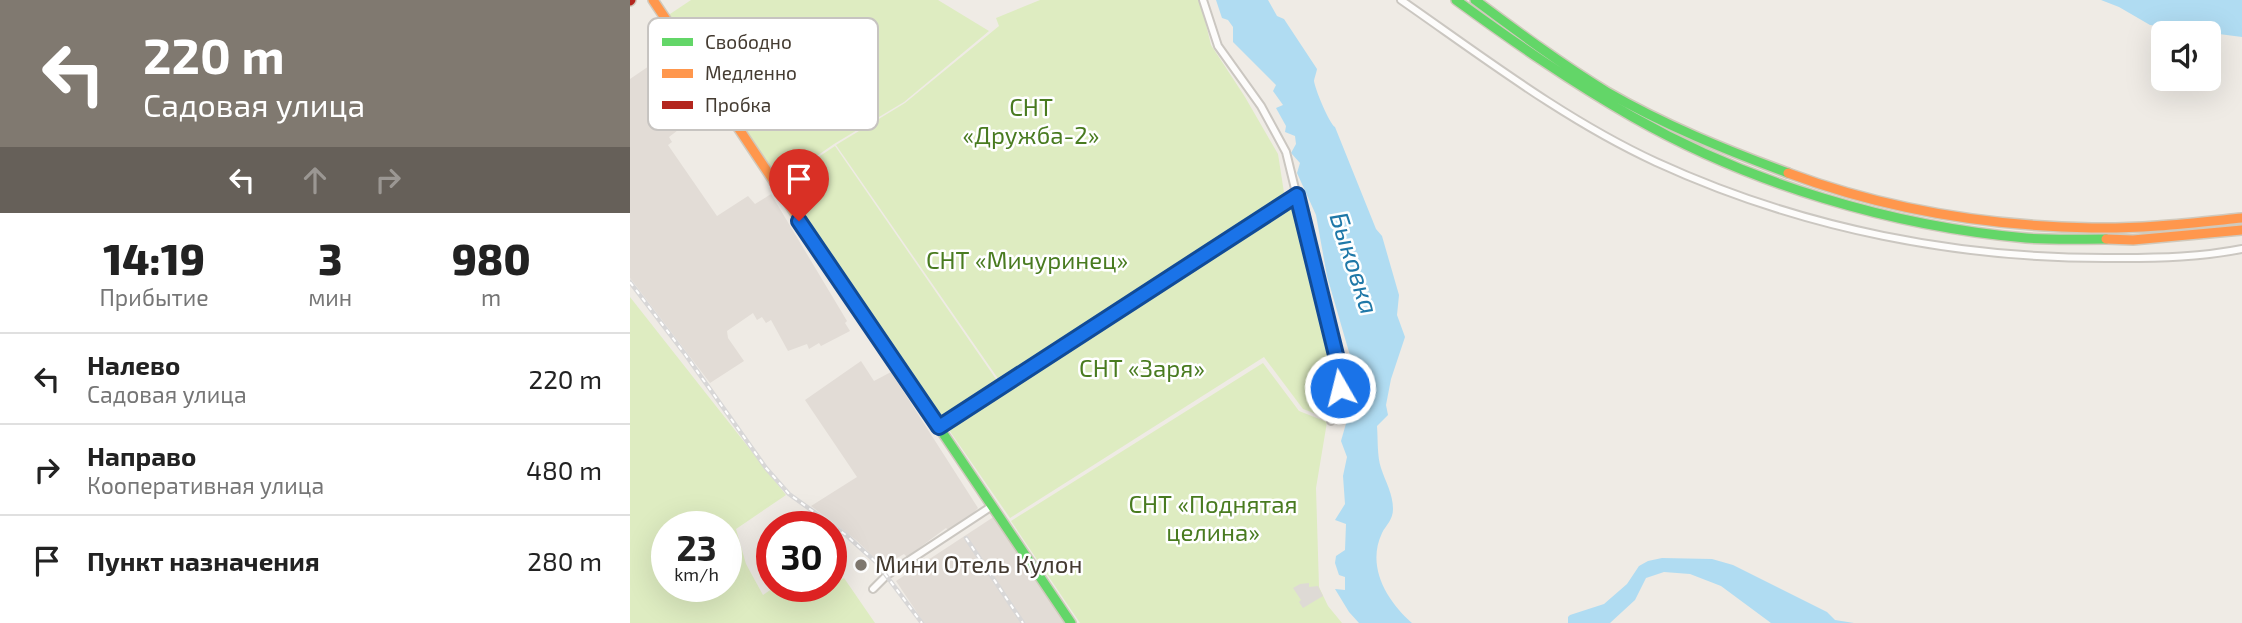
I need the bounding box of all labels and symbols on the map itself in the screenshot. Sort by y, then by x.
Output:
legend [648,18,878,130]
text: Свободно [705,30,792,53]
text: Медленно [705,61,797,84]
park label: СНТ «Дружба-2» [963,92,1099,150]
text: Пробка [705,93,771,116]
pin [769,149,829,221]
water label: Быковка [1324,208,1386,317]
park label: СНТ «Мичуринец» [926,245,1128,275]
position arrow [1303,351,1377,425]
park label: СНТ «Заря» [1079,353,1205,382]
park label: СНТ «Поднятая целина» [1128,489,1298,546]
speed limit sign: 30 [756,511,847,602]
place label: Мини Отель Кулон [875,549,1083,579]
marker: Мини Отель Кулон [853,557,869,573]

